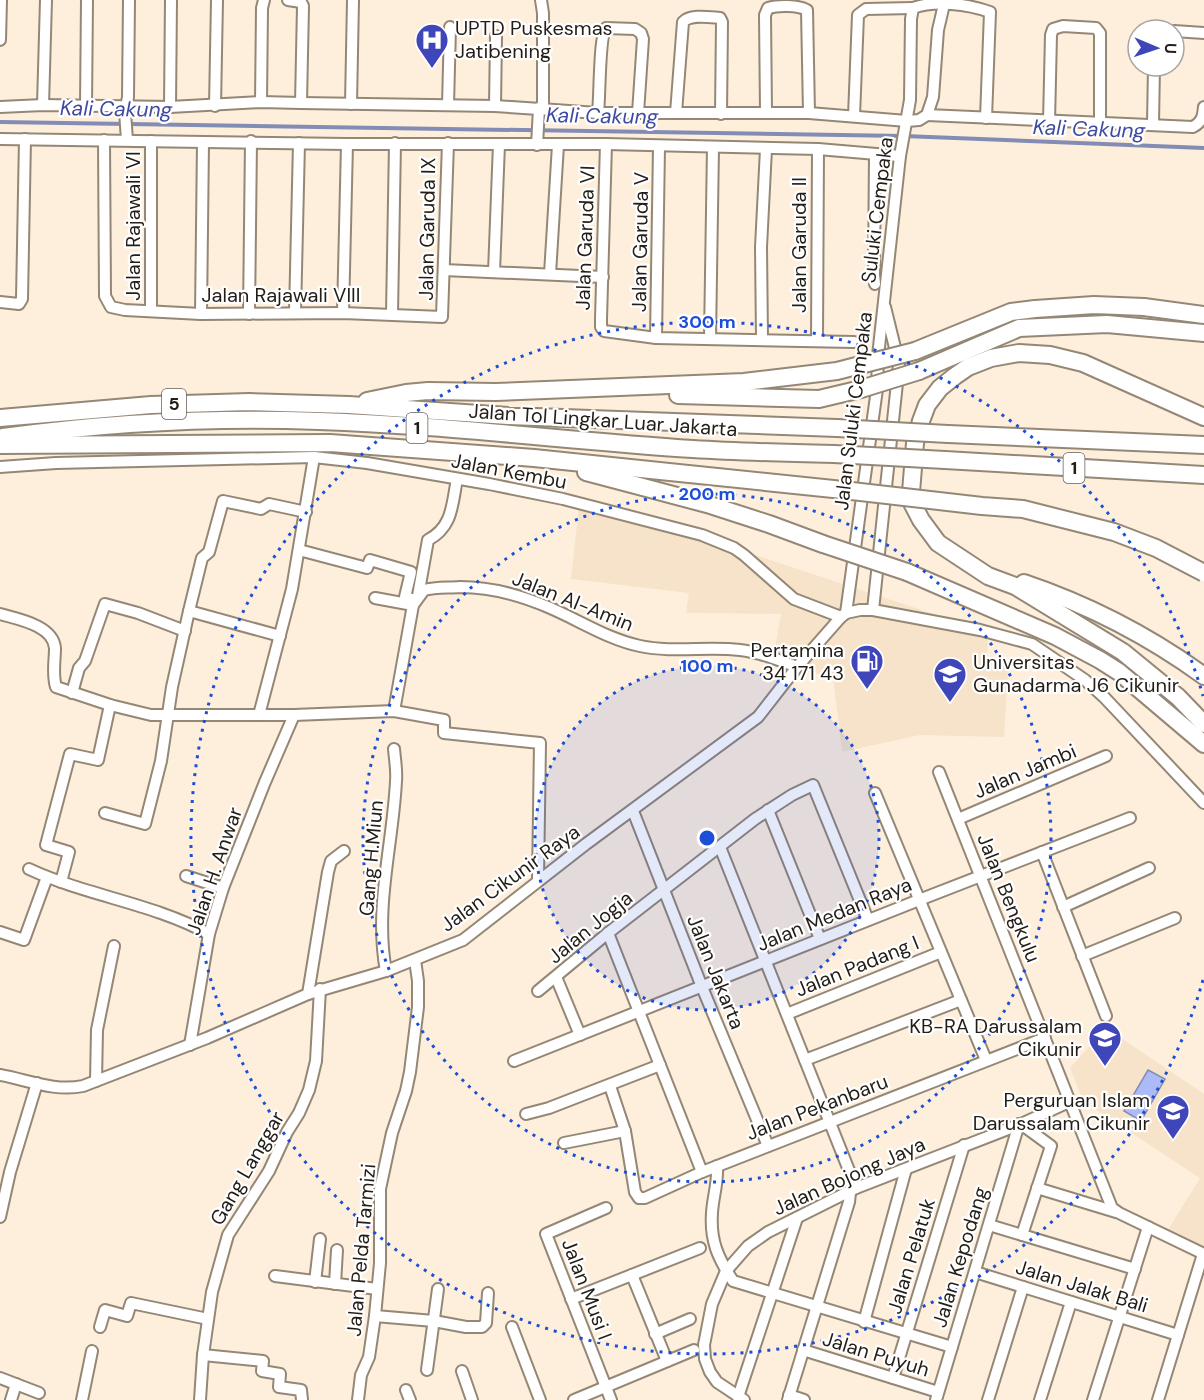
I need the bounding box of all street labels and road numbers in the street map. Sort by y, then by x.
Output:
street label: Suluki Cempaka [855,135,899,285]
street label: Jalan Rajawali VI [120,151,146,301]
street label: Jalan Garuda IX [413,157,441,301]
street label: Jalan Garuda VI [569,165,601,311]
street label: Jalan Garuda V [626,172,654,312]
street label: Jalan Garuda II [786,177,812,313]
street label: Jalan Rajawali VIII [202,282,360,308]
street label: Jalan Suluki Cempaka [828,310,878,512]
road number: 5 [162,389,186,419]
street label: Jalan Tol Lingkar Luar Jakarta [468,398,738,442]
road number: 1 [406,413,428,443]
street label: Jalan Kembu [449,447,569,495]
road number: 1 [1064,453,1084,483]
street label: Jalan Al-Amin [509,565,637,637]
street label: Jalan Jambi [970,738,1080,804]
street label: Gang H.Miun [353,799,389,917]
street label: Jalan H. Anwar [180,803,248,939]
street label: Jalan Cikunir Raya [435,819,585,937]
street label: Jalan Bengkulu [971,830,1047,966]
street label: Jalan Medan Raya [753,871,915,957]
street label: Jalan Jogja [542,885,638,969]
street label: Jalan Jakarta [681,911,751,1033]
street label: Jalan Padang I [791,929,923,1003]
street label: Jalan Pekanbaru [742,1068,892,1146]
street label: Gang Langgar [204,1106,290,1230]
street label: Jalan Bojong Jaya [769,1131,929,1221]
street label: Jalan Pelda Tarmizi [341,1163,381,1337]
street label: Jalan Kepodang [926,1183,994,1331]
street label: Jalan Pelatuk [881,1195,941,1317]
street label: Jalan Musi I [556,1235,618,1343]
street label: Jalan Jalak Bali [1013,1254,1151,1318]
street label: Jalan Puyuh [820,1325,932,1383]

